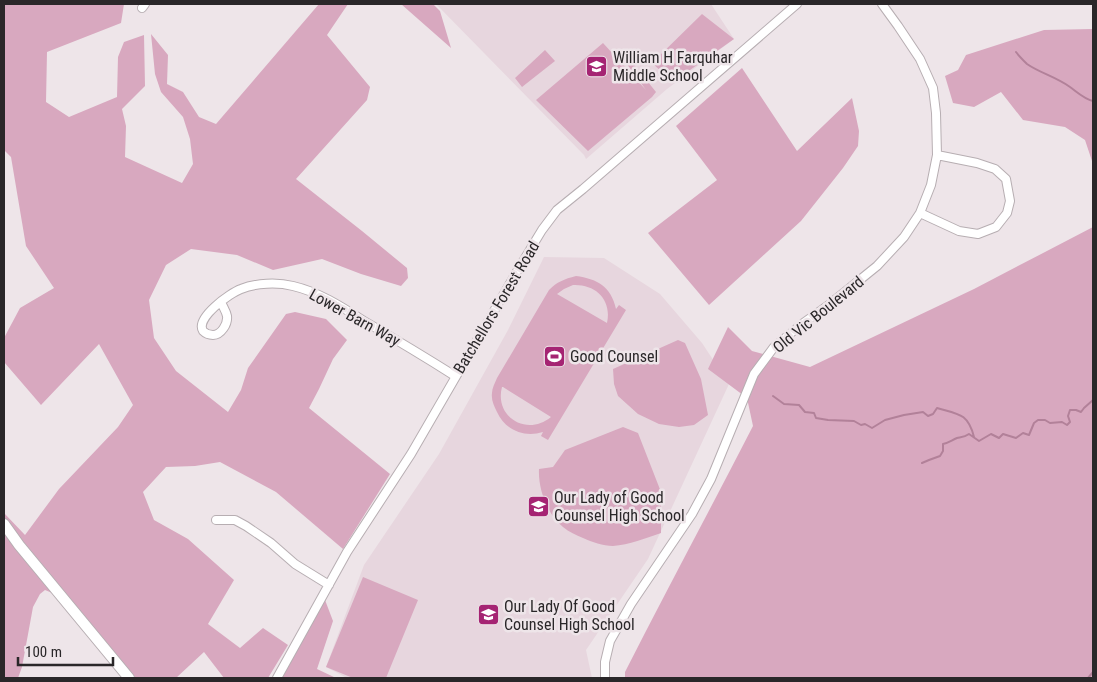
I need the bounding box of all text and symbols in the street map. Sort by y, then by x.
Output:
place label: William H Farquhar Middle School [613,48,733,85]
school or university icon: William H Farquhar Middle School [585,54,609,78]
street label: Batchellors Forest Road [450,238,543,377]
street label: Old Vic Boulevard [769,272,868,357]
street label: Lower Barn Way [306,285,404,350]
sports icon: Good Counsel [542,344,566,368]
place label: Good Counsel [570,347,658,366]
place label: Our Lady of Good Counsel High School [554,488,685,525]
school or university icon: Our Lady of Good Counsel High School [526,494,550,518]
place label: Our Lady Of Good Counsel High School [504,597,635,634]
school or university icon: Our Lady Of Good Counsel High School [476,603,500,627]
scale bar [18,634,112,666]
text: 100 m [25,643,62,661]

